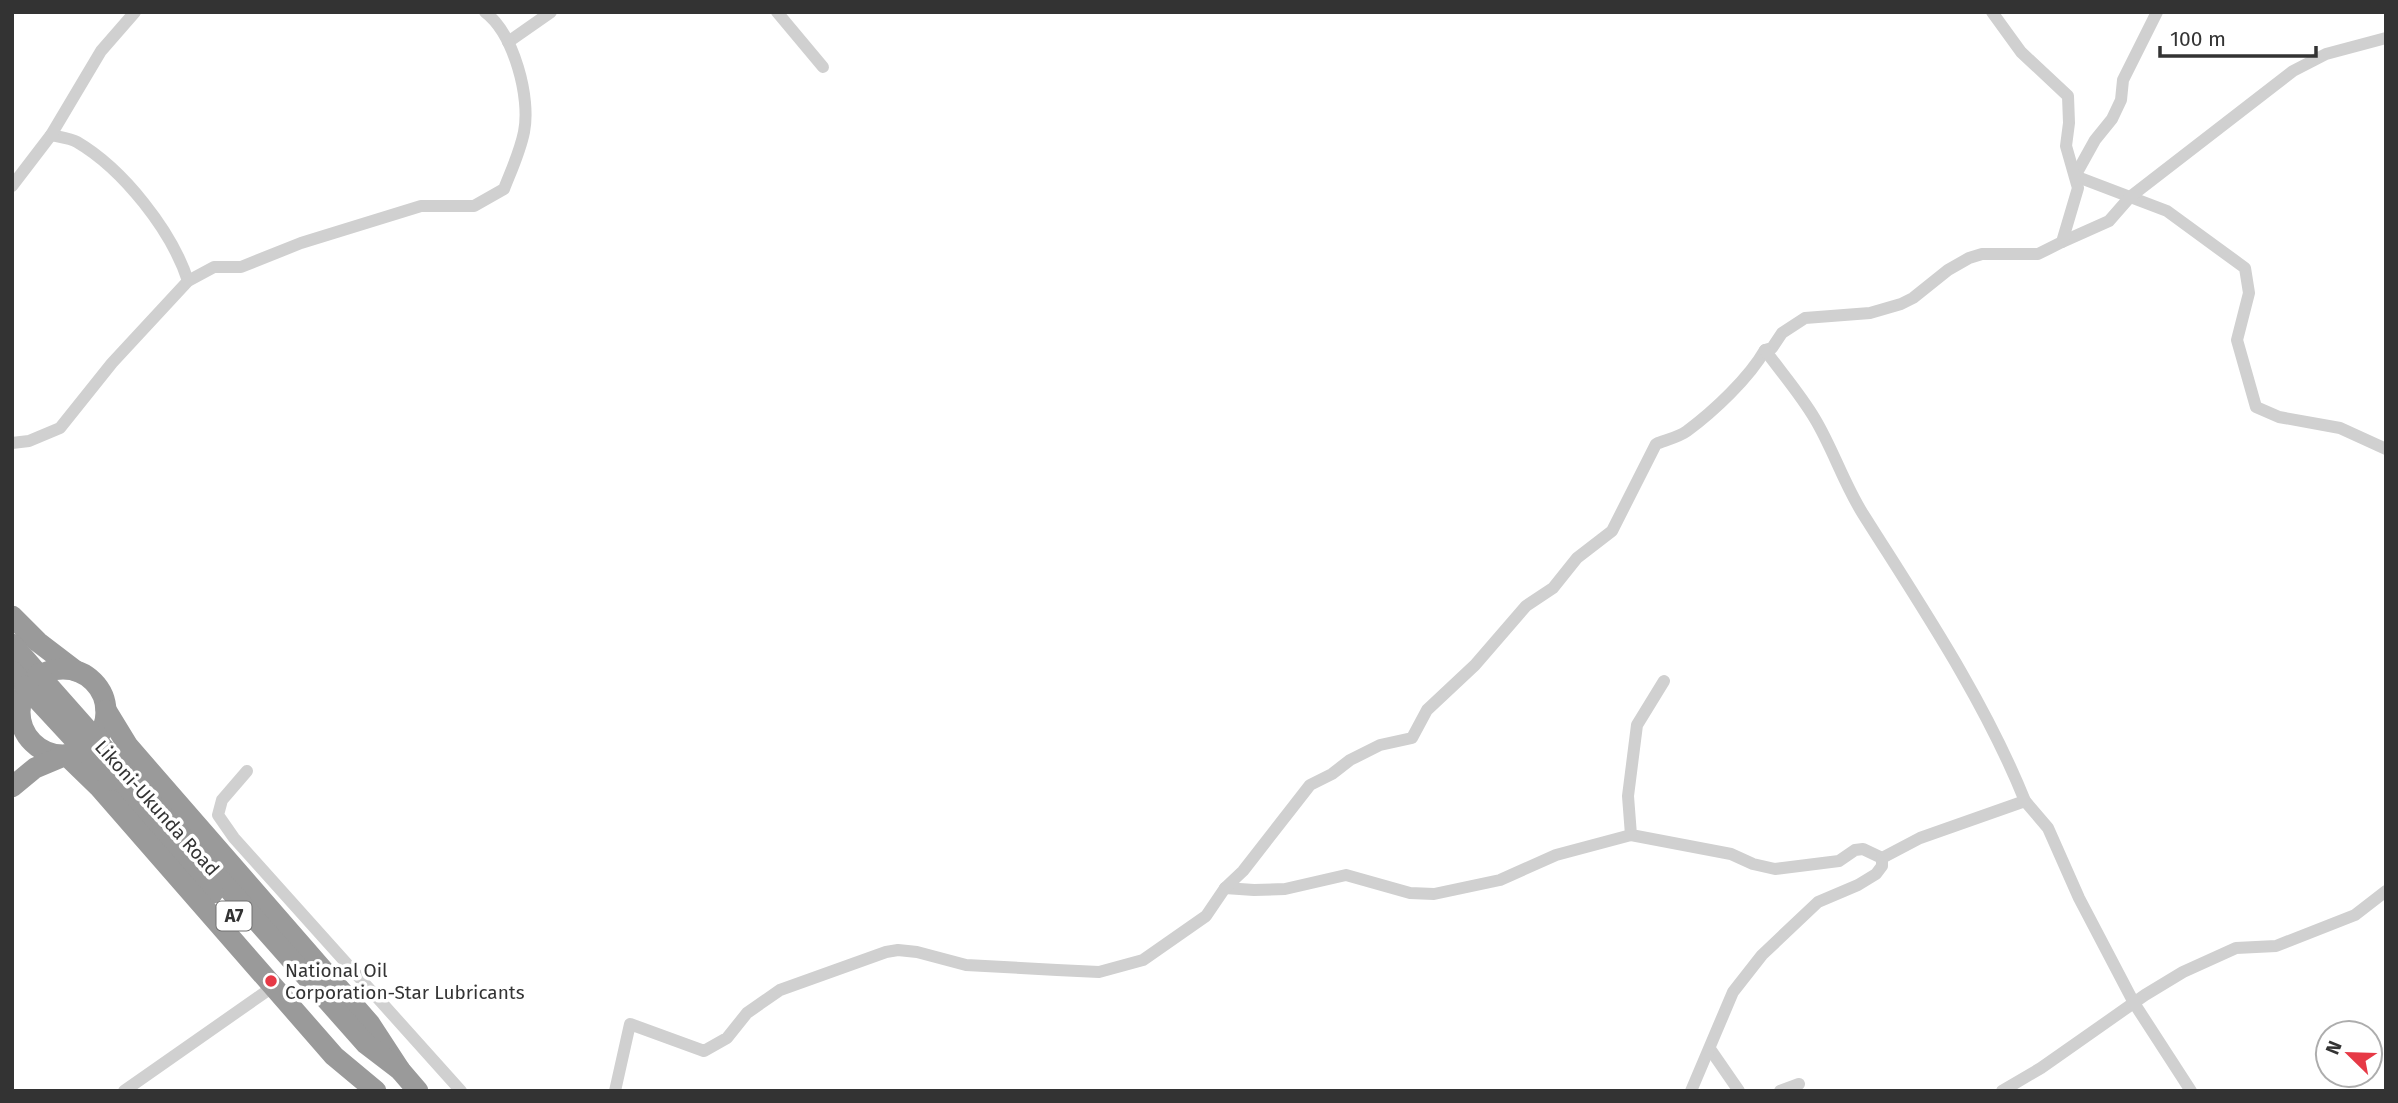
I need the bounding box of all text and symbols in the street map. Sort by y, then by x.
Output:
scale bar [2160,14,2316,58]
text: 100 m [2170,26,2226,52]
street label: Likoni-Ukunda Road [90,735,224,881]
road number: A7 [216,902,252,931]
place label: National Oil Corporation-Star Lubricants [285,959,525,1004]
marker: National Oil Corporation-Star Lubricants [263,973,279,989]
north arrow [2314,1019,2384,1089]
text: N [2321,1037,2347,1058]

